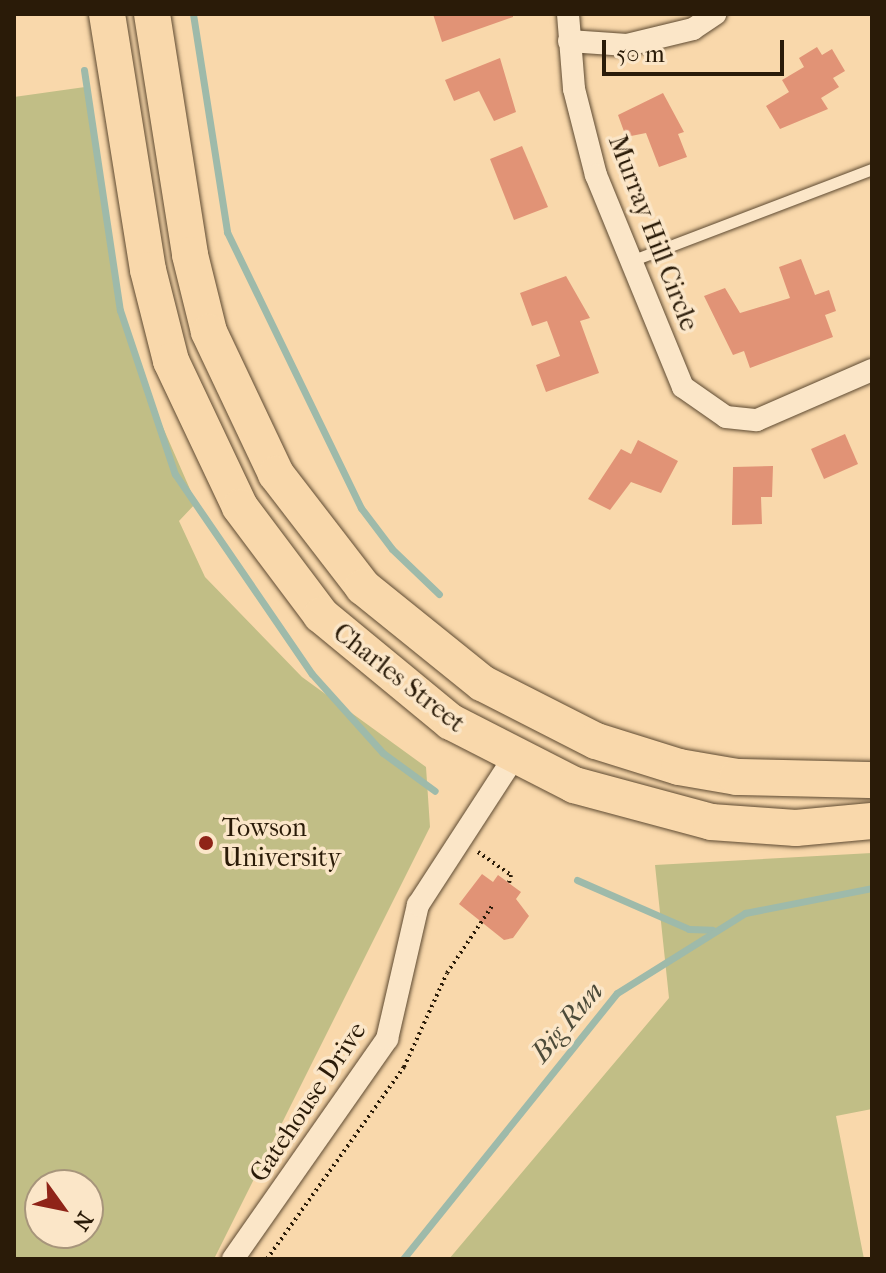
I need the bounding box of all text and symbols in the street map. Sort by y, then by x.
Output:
scale bar [606,24,788,74]
text: 50 m [616,40,665,68]
street label: Murray Hill Circle [601,131,705,335]
street label: Charles Street [327,617,471,739]
place label: Towson University [222,812,341,874]
marker: Towson University [197,834,215,852]
water label: Big Run [524,975,610,1069]
street label: Gatehouse Drive [243,1016,373,1188]
north arrow [24,1169,104,1249]
text: N [67,1207,98,1235]

